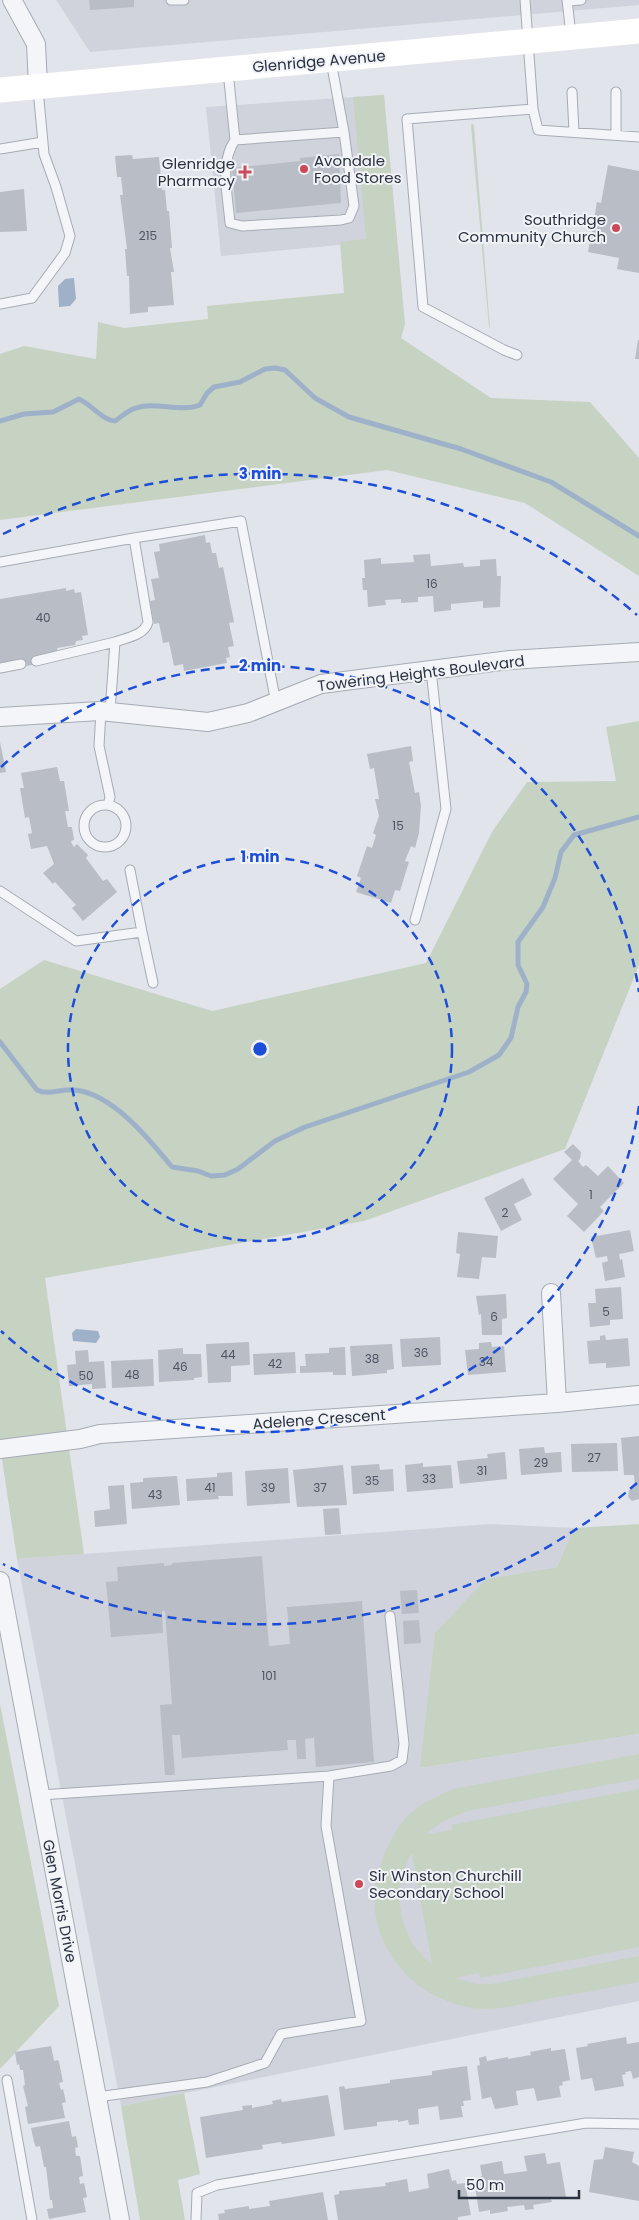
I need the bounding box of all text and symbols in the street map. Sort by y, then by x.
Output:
street label: Glenridge Avenue [252,45,386,77]
place label: Avondale Food Stores [314,150,402,188]
place label: Glenridge Pharmacy [158,153,236,191]
marker: Avondale Food Stores [298,163,310,175]
marker: Glenridge Pharmacy [239,166,251,178]
place label: Southridge Community Church [458,209,606,247]
marker: Southridge Community Church [610,222,622,234]
house number: 215 [139,227,157,244]
text: 3 min [239,463,281,484]
house number: 16 [426,575,438,592]
house number: 40 [35,609,51,626]
street label: Towering Heights Boulevard [316,650,526,696]
text: 2 min [239,655,281,676]
house number: 15 [392,817,404,834]
text: 1 min [240,846,280,867]
centre of rings [251,1040,269,1058]
house number: 1 [589,1186,593,1203]
house number: 2 [502,1204,509,1221]
house number: 5 [602,1303,610,1320]
house number: 6 [490,1308,498,1325]
house number: 36 [414,1344,428,1361]
house number: 44 [220,1346,236,1363]
house number: 38 [365,1350,379,1367]
house number: 34 [479,1353,494,1370]
house number: 42 [268,1355,282,1372]
house number: 46 [172,1358,188,1375]
house number: 48 [124,1366,140,1383]
house number: 50 [78,1367,94,1384]
street label: Adelene Crescent [252,1404,386,1434]
house number: 27 [587,1449,601,1466]
house number: 29 [534,1454,548,1471]
house number: 31 [477,1462,487,1479]
house number: 33 [422,1470,436,1487]
house number: 35 [365,1472,379,1489]
house number: 41 [204,1479,216,1496]
house number: 39 [261,1479,275,1496]
house number: 37 [313,1479,327,1496]
house number: 43 [148,1486,162,1503]
house number: 101 [261,1667,277,1684]
street label: Glen Morris Drive [38,1838,82,1964]
place label: Sir Winston Churchill Secondary School [369,1865,522,1903]
marker: Sir Winston Churchill Secondary School [353,1878,365,1890]
scale bar [459,2168,579,2200]
text: 50 m [466,2174,504,2195]

